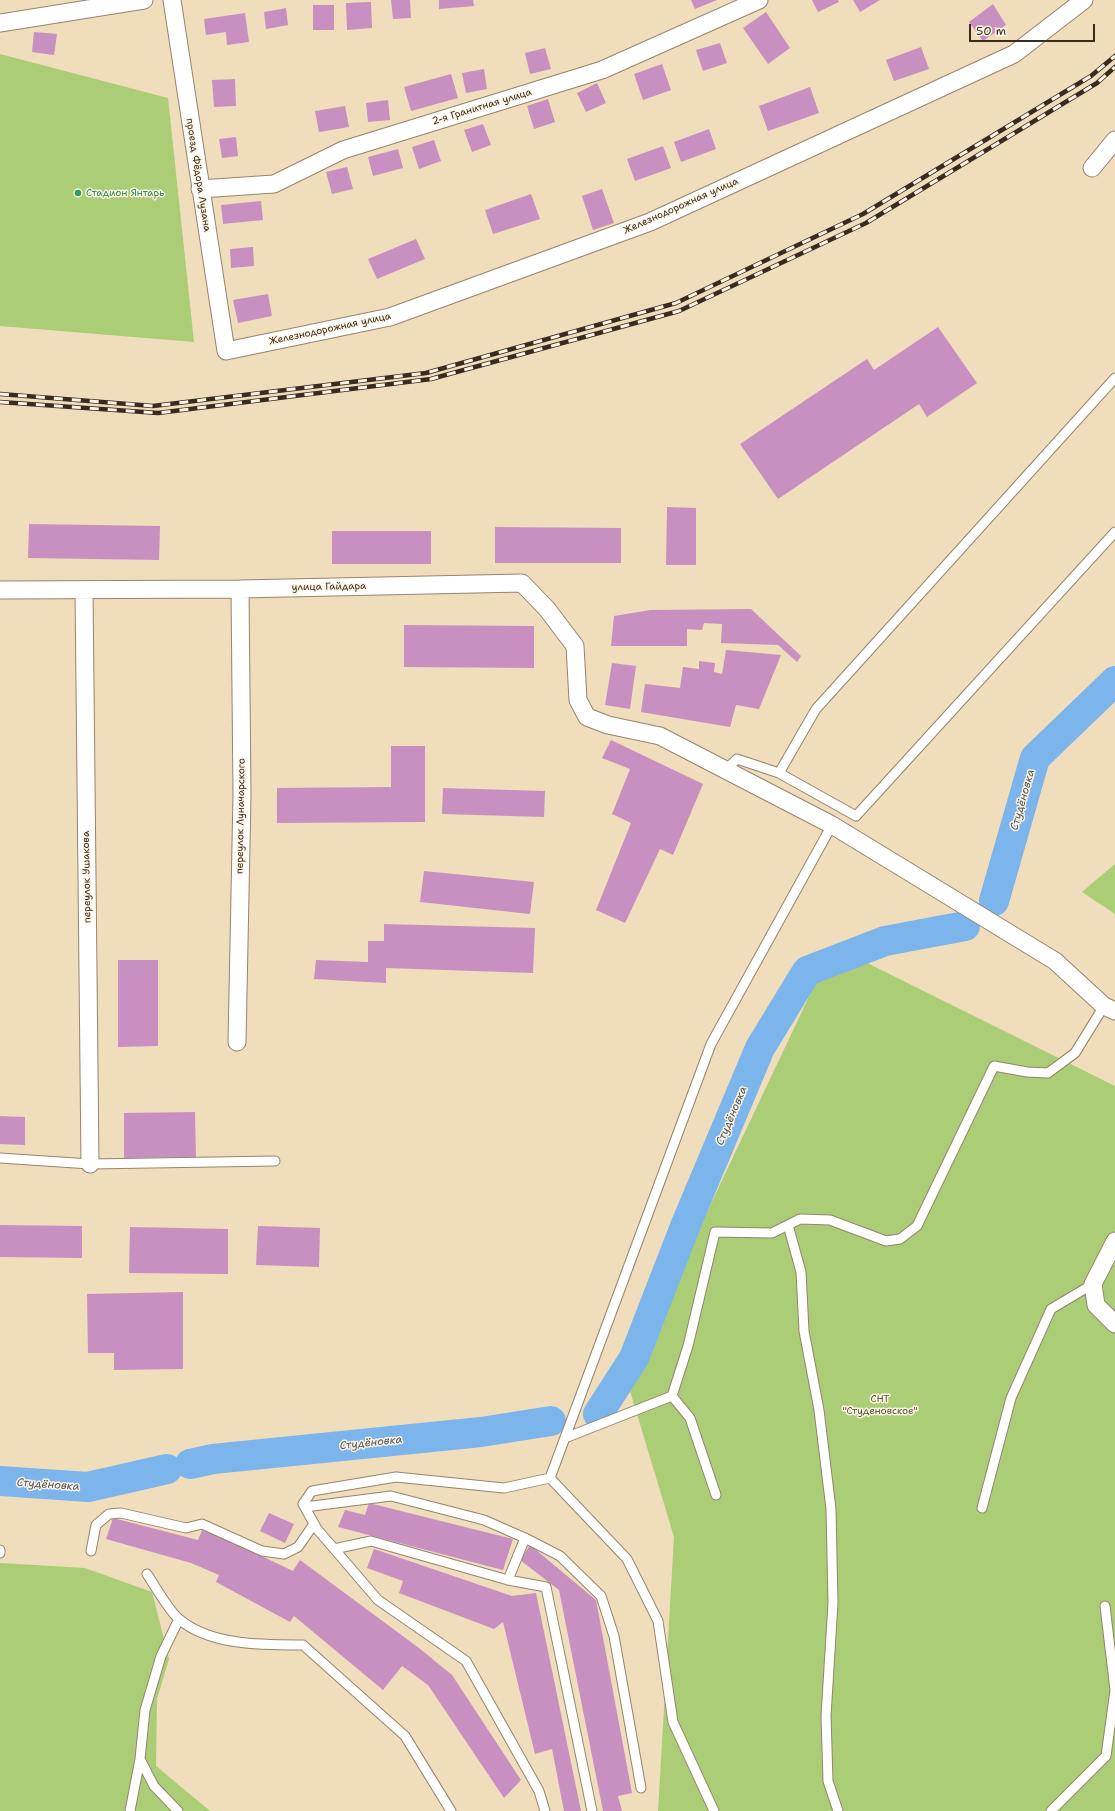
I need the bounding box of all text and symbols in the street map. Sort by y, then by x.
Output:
scale bar [971,16,1097,42]
text: 50 m [976,23,1006,39]
street label: 2-я Гранитная улица [431,86,533,128]
street label: проезд Фёдора Лузана [183,117,213,233]
street label: Железнодорожная улица [622,175,740,237]
place label: Стадион Янтарь [86,187,164,199]
marker: Стадион Янтарь [73,188,83,198]
street label: Железнодорожная улица [268,310,392,348]
street label: улица Гайдара [292,580,366,594]
street label: переулок Луначарского [234,758,248,874]
water label: Студёновка [1008,768,1038,832]
street label: переулок Ушакова [80,831,94,923]
water label: Студёновка [714,1084,750,1148]
park label: СНТ "Студеновское" [842,1393,918,1416]
water label: Студёновка [339,1433,403,1453]
water label: Студёновка [16,1476,80,1494]

